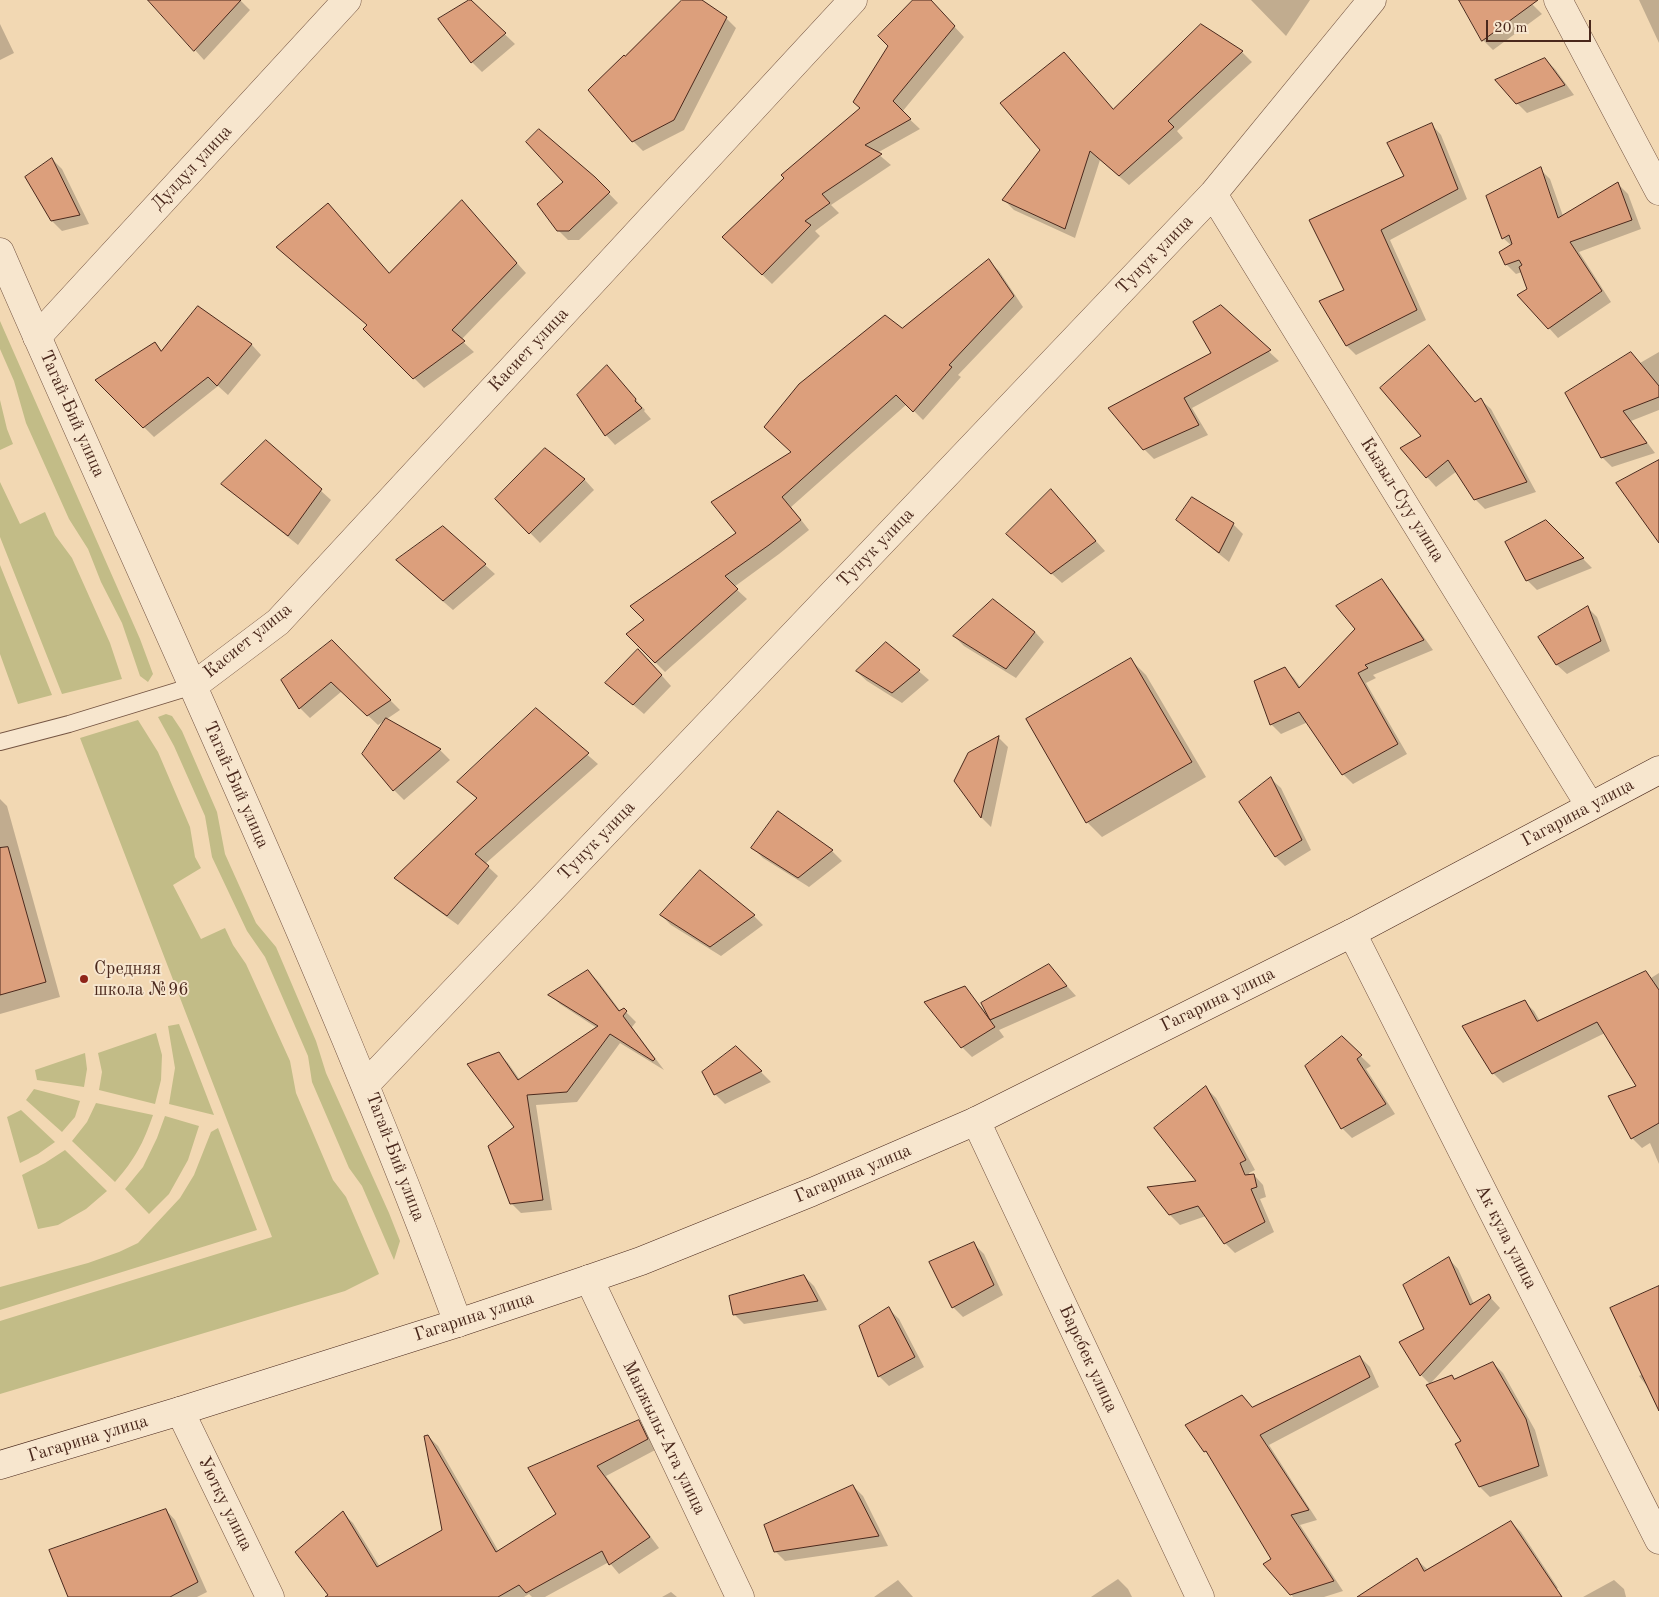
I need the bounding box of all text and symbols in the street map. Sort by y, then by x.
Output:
scale bar [1489,10,1594,42]
text: 20 m [1494,21,1528,36]
street label: Дулдул улица [147,121,237,215]
street label: Тунук улица [1112,211,1198,299]
street label: Касиет улица [484,303,574,397]
street label: Тагай-Бий улица [34,347,110,481]
street label: Кызыл-Суу улица [1355,434,1449,566]
street label: Тунук улица [833,504,919,592]
street label: Касиет улица [199,599,297,683]
street label: Тагай-Бий улица [198,718,274,852]
street label: Гагарина улица [1518,774,1638,852]
street label: Тунук улица [554,797,640,885]
place label: Средняя школа №96 [94,958,189,1001]
street label: Гагарина улица [1157,963,1279,1037]
marker: Средняя школа №96 [78,973,90,985]
street label: Тагай-Бий улица [360,1089,430,1225]
street label: Гагарина улица [791,1140,915,1208]
street label: Ак кула улица [1470,1181,1542,1293]
street label: Гагарина улица [411,1287,537,1347]
street label: Барсбек улица [1054,1302,1122,1416]
street label: Манжылы-Ата улица [617,1358,711,1518]
street label: Гагарина улица [25,1410,151,1468]
street label: Уютку улица [193,1453,257,1555]

